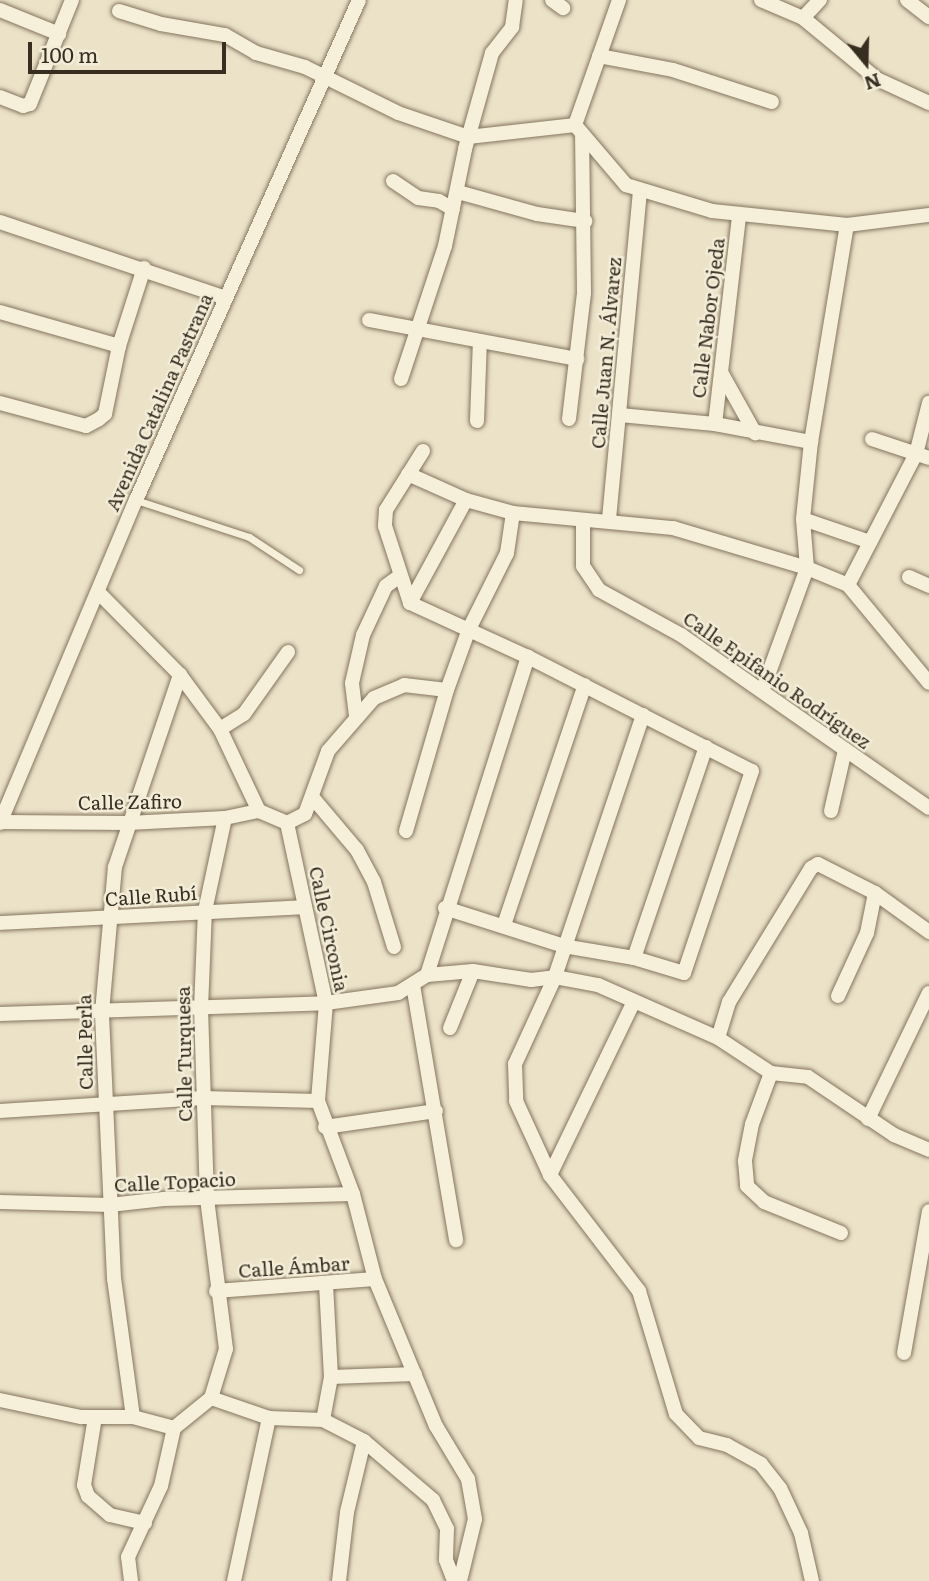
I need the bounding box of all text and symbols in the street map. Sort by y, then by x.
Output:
scale bar [32,28,229,72]
north arrow [831,28,901,98]
text: 100 m [41,38,98,69]
text: N [861,67,885,99]
street label: Calle Nabor Ojeda [687,237,729,399]
street label: Calle Juan N. Álvarez [586,256,626,450]
street label: Avenida Catalina Pastrana [101,290,217,514]
street label: Calle Epifanio Rodríguez [679,607,875,753]
street label: Calle Zafiro [78,790,182,814]
street label: Calle Circonia [305,864,353,994]
street label: Calle Rubí [104,881,198,911]
street label: Calle Turquesa [171,986,197,1122]
street label: Calle Perla [73,994,97,1090]
street label: Calle Topacio [114,1167,236,1197]
street label: Calle Ámbar [238,1252,350,1282]

